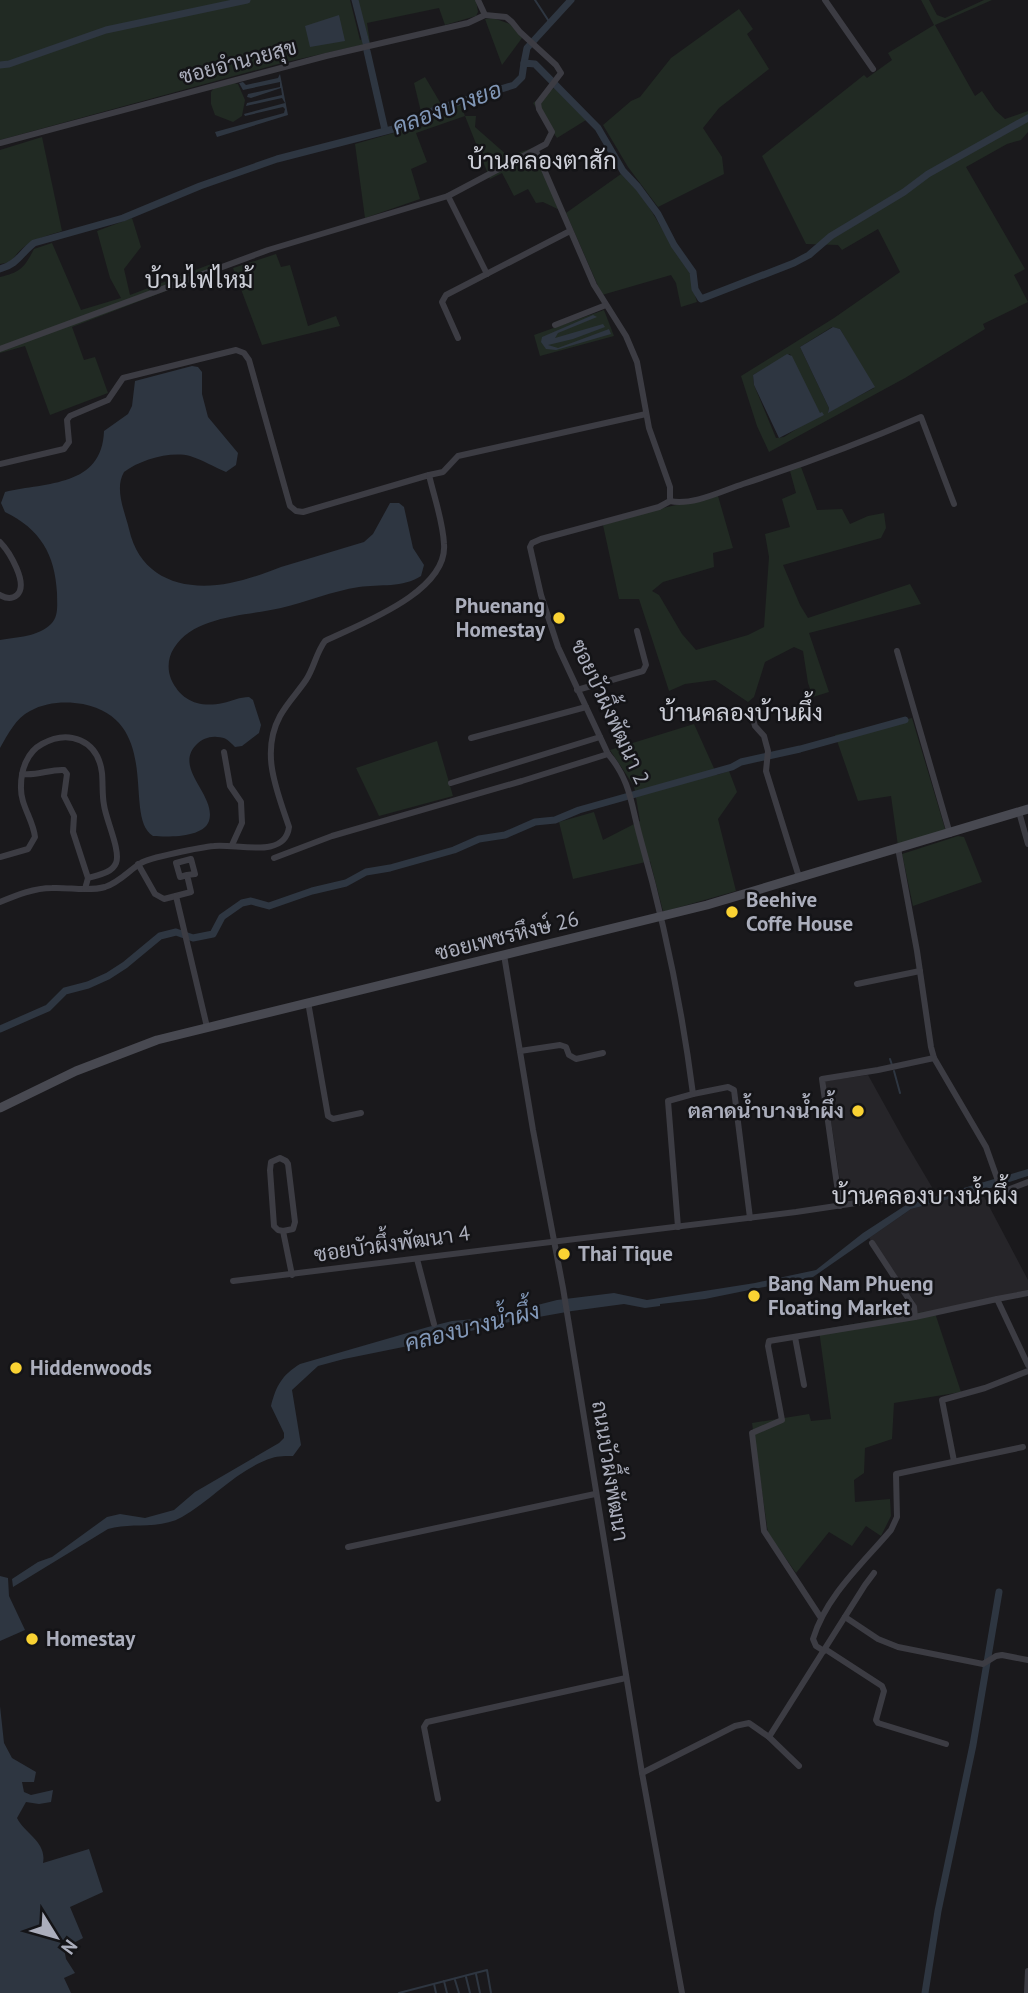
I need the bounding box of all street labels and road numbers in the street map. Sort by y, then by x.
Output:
street label: ซอยอำนวยสุข [176,33,300,91]
street label: ซอยบัวผึ้งพัฒนา 2 [565,632,661,789]
street label: ซอยเพชรหึงษ์ 26 [432,905,582,966]
street label: ซอยบัวผึ้งพัฒนา 4 [311,1213,472,1268]
street label: ถนนบัวผึ้งพัฒนา [586,1398,641,1543]

